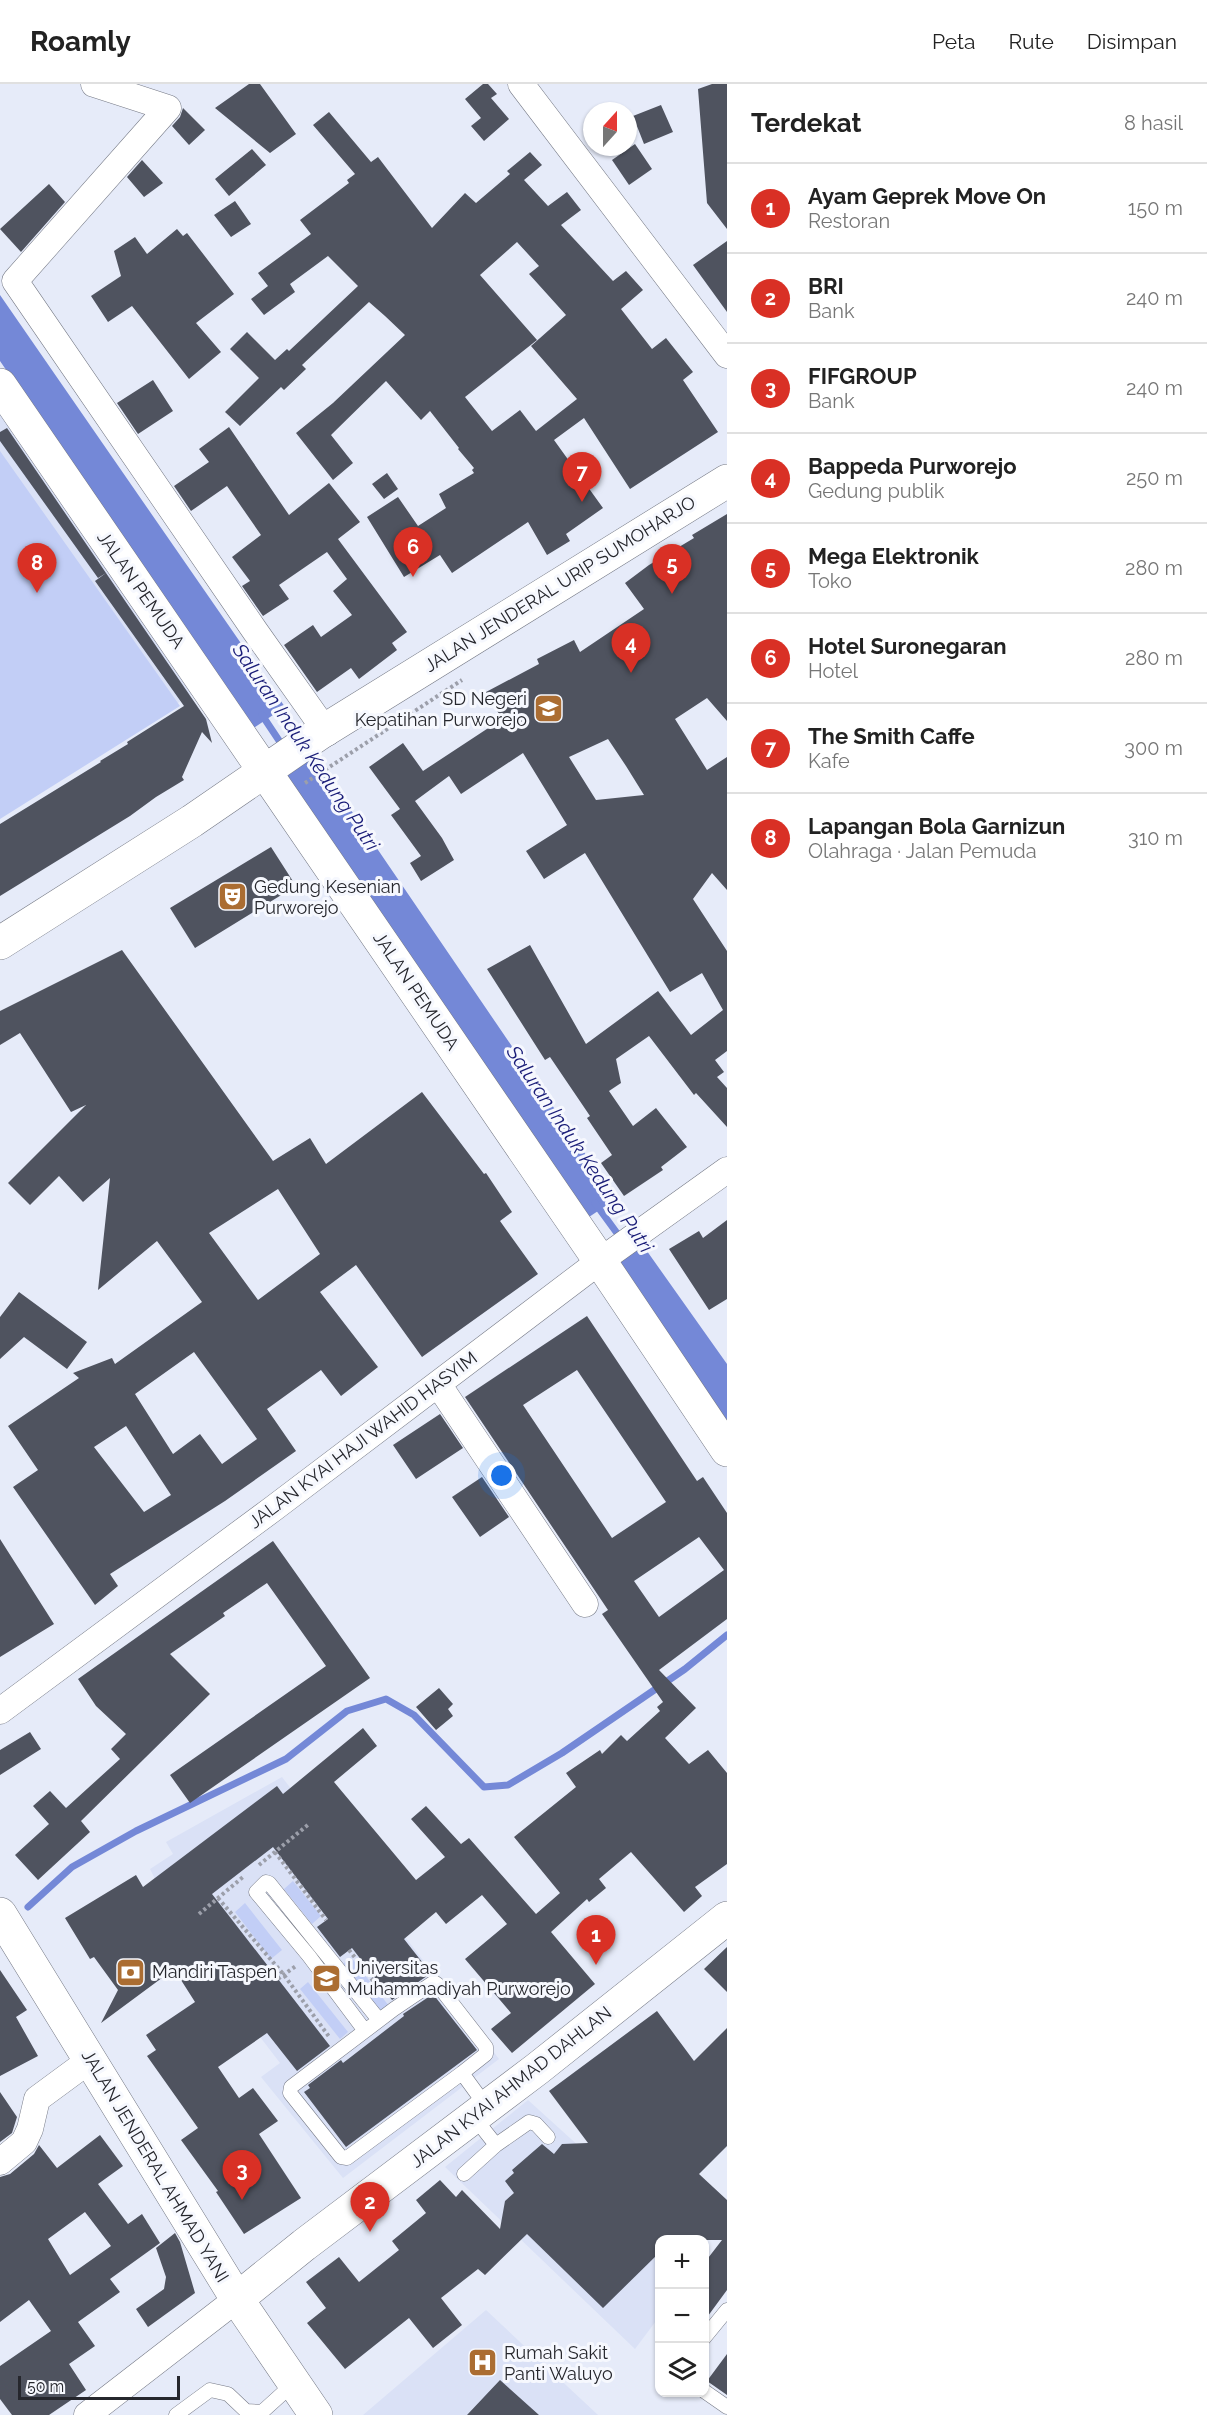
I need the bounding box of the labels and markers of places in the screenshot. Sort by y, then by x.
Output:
pin: 7 [562,452,602,502]
pin: 6 [394,528,432,577]
pin: 8 [18,544,57,593]
pin: 5 [652,544,692,594]
pin: 4 [612,624,650,673]
place label: SD Negeri Kepatihan Purworejo [355,688,527,730]
school or university icon: SD Negeri Kepatihan Purworejo [532,693,564,725]
place label: Gedung Kesenian Purworejo [254,876,401,918]
theatre icon: Gedung Kesenian Purworejo [217,881,249,913]
pin: 1 [576,1916,616,1965]
bank icon: Mandiri Taspen [115,1956,147,1988]
place label: Universitas Muhammadiyah Purworejo [347,1957,571,1999]
place label: Mandiri Taspen [152,1961,277,1982]
school or university icon: Universitas Muhammadiyah Purworejo [310,1962,342,1994]
pin: 3 [222,2150,262,2200]
pin: 2 [350,2182,389,2232]
place label: Rumah Sakit Panti Waluyo [504,2342,613,2384]
hospital icon: Rumah Sakit Panti Waluyo [467,2347,499,2379]

